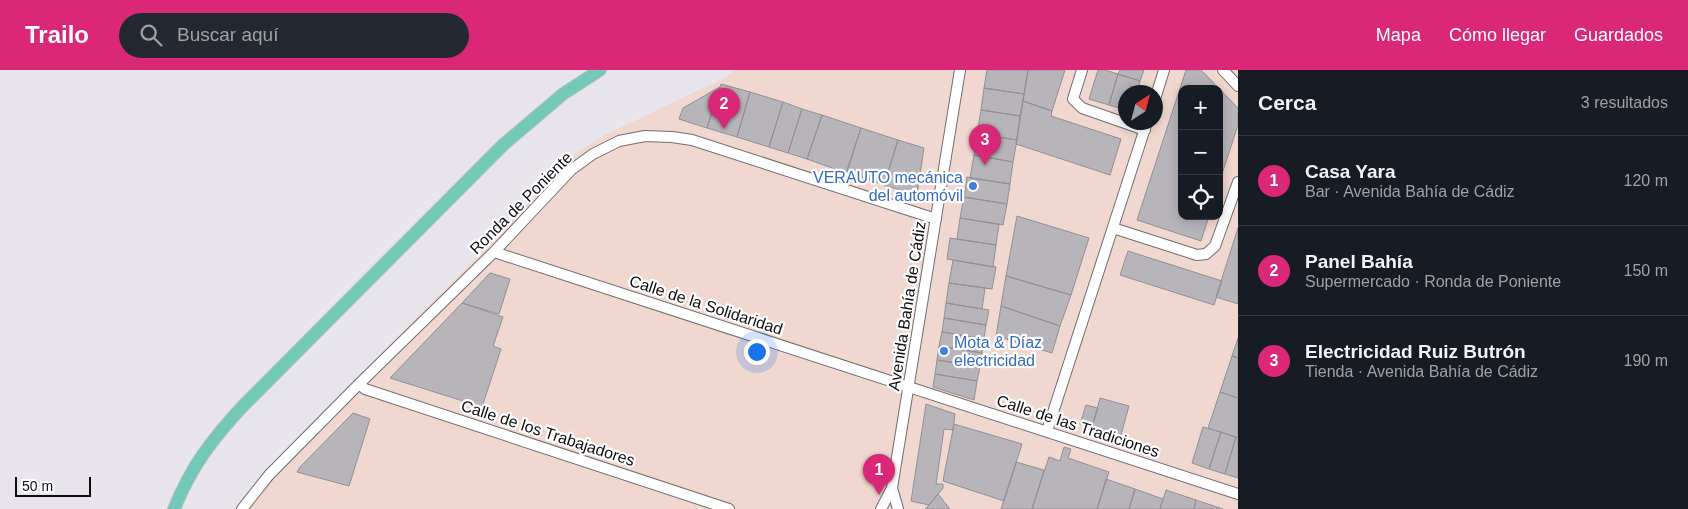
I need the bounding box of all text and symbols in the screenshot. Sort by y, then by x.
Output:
search box [119,13,469,58]
text: Trailo [25,21,89,48]
icon: search [137,21,165,49]
text: Buscar aquí [177,24,278,45]
text: Mapa [1376,25,1421,45]
text: Cómo llegar [1449,25,1546,45]
text: Guardados [1574,25,1663,45]
north arrow [1118,85,1163,130]
map controls [1178,85,1223,220]
button: + [1178,85,1223,130]
pin: 2 [708,88,740,129]
text: Cerca [1258,91,1316,114]
text: 3 resultados [1581,94,1668,111]
pin: 3 [969,124,1001,165]
button: − [1178,130,1223,175]
street label: Ronda de Poniente [467,148,576,257]
text: Casa Yara [1305,161,1396,182]
place label: VERAUTO mecánica del automóvil [813,169,963,204]
text: 1 [1270,172,1278,189]
text: 120 m [1624,172,1668,189]
button: locate [1178,175,1223,220]
marker: VERAUTO mecánica del automóvil [967,180,979,192]
text: Bar · Avenida Bahía de Cádiz [1305,183,1515,200]
street label: Avenida Bahía de Cádiz [885,220,929,392]
text: Panel Bahía [1305,251,1413,272]
text: 2 [1270,262,1278,279]
text: 150 m [1624,262,1668,279]
street label: Calle de la Solidaridad [627,272,785,338]
text: Supermercado · Ronda de Poniente [1305,273,1561,290]
place label: Mota & Díaz electricidad [954,334,1042,369]
your location [744,339,770,365]
text: Electricidad Ruiz Butrón [1305,341,1526,362]
marker: Mota & Díaz electricidad [938,345,950,357]
text: 3 [1270,352,1278,369]
text: 190 m [1624,352,1668,369]
text: Tienda · Avenida Bahía de Cádiz [1305,363,1538,380]
street label: Calle de las Tradiciones [995,392,1161,460]
street label: Calle de los Trabajadores [459,397,637,469]
pin: 1 [863,454,895,495]
scale bar [15,474,91,497]
text: 50 m [22,478,53,494]

